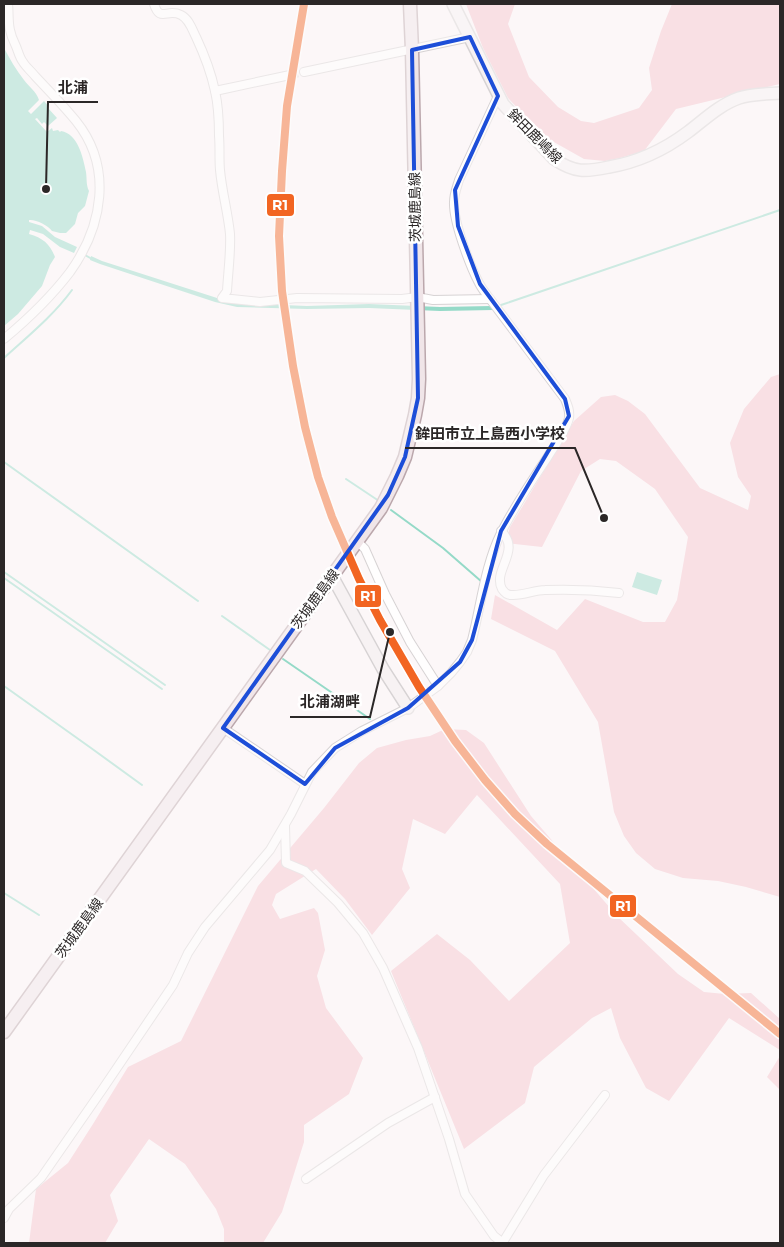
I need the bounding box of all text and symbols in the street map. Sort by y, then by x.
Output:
callout: 北浦 [48,72,98,102]
text: 北浦 [58,78,88,97]
street label: 鉾田鹿嶋線 [504,105,566,167]
street label: 茨城鹿島線 [405,172,425,242]
line badge: R1 [266,193,295,217]
text: R1 [272,196,288,214]
callout: 鉾田市立上島西小学校 [405,418,575,448]
text: 鉾田市立上島西小学校 [415,424,565,443]
street label: 茨城鹿島線 [287,565,343,633]
line badge: R1 [354,584,382,608]
text: R1 [360,587,376,605]
callout: 北浦湖畔 [290,687,370,717]
text: 北浦湖畔 [300,692,360,711]
street label: 茨城鹿島線 [51,894,107,962]
line badge: R1 [609,894,637,918]
text: R1 [615,897,631,915]

